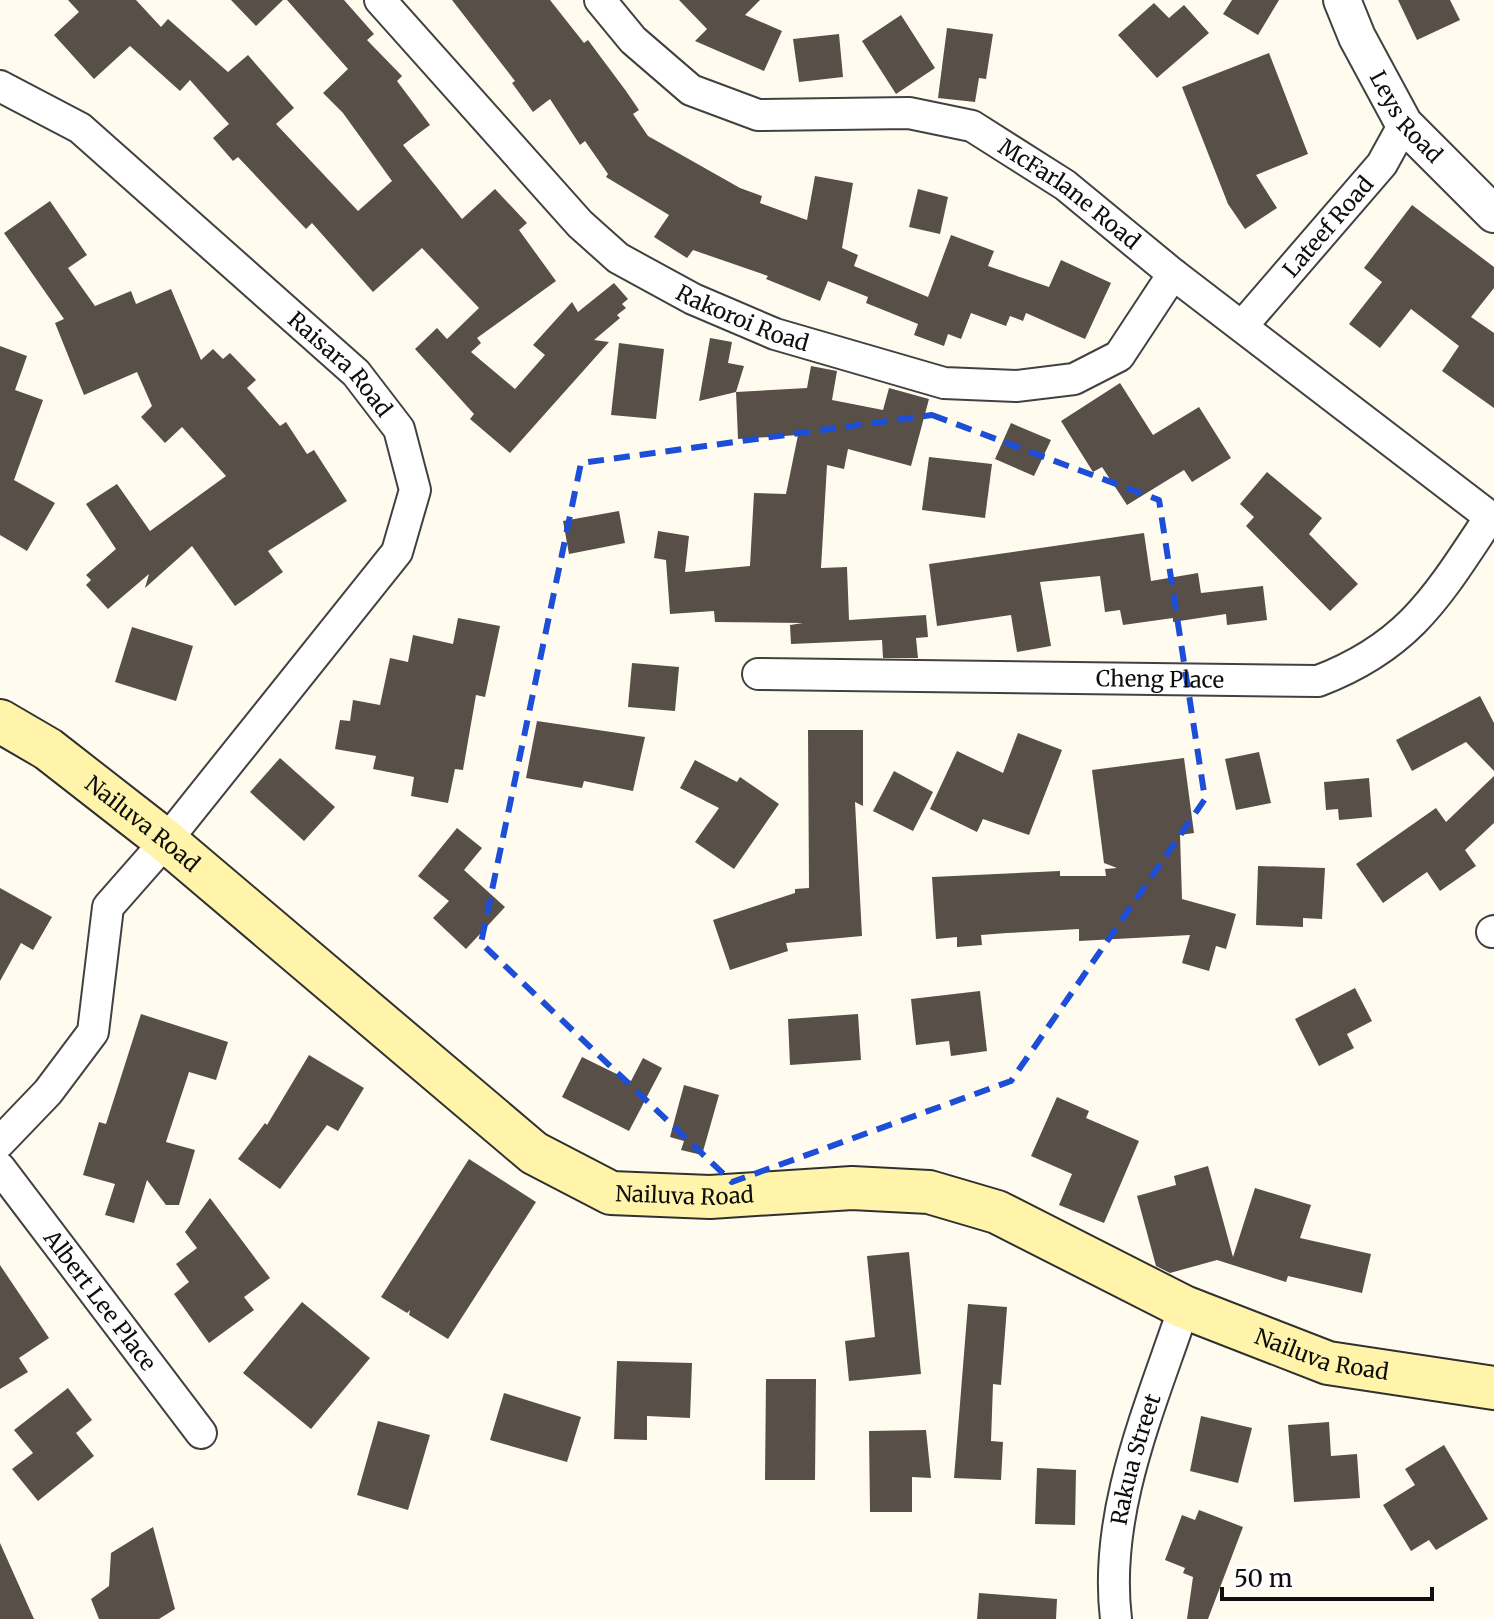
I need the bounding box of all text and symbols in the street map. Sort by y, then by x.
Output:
street label: Leys Road [1364,66,1449,169]
street label: McFarlane Road [993,132,1146,255]
street label: Lateef Road [1277,170,1379,283]
street label: Rakoroi Road [671,278,812,357]
street label: Raisara Road [282,305,398,422]
street label: Cheng Place [1096,664,1224,694]
street label: Nailuva Road [80,769,206,878]
street label: Nailuva Road [615,1179,755,1211]
street label: Albert Lee Place [37,1224,163,1376]
street label: Nailuva Road [1251,1322,1391,1386]
street label: Rakua Street [1105,1390,1167,1527]
scale bar [1222,1551,1432,1601]
text: 50 m [1234,1563,1293,1594]

